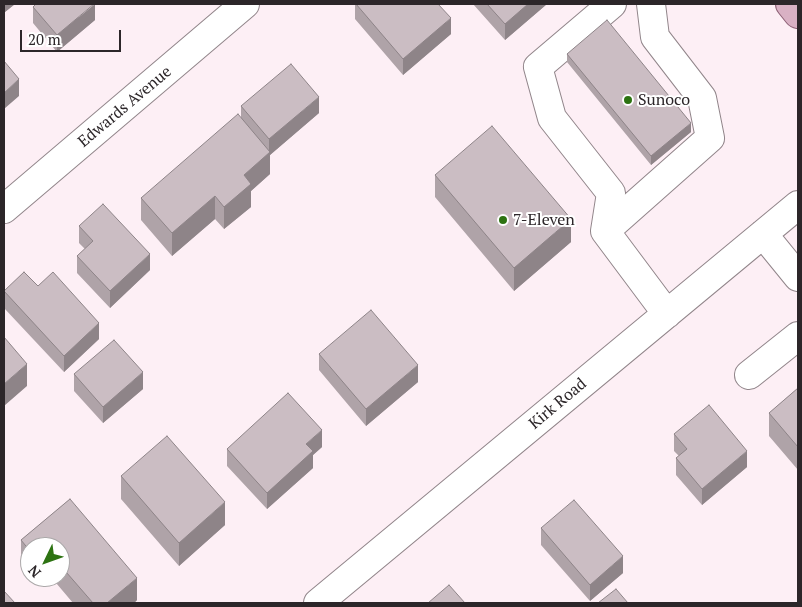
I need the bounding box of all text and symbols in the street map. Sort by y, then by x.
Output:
scale bar [22,20,124,52]
text: 20 m [28,29,61,49]
street label: Edwards Avenue [74,62,176,152]
place label: Sunoco [638,90,690,110]
marker: Sunoco [622,94,634,106]
place label: 7-Eleven [513,210,575,230]
marker: 7-Eleven [497,214,509,226]
street label: Kirk Road [525,374,591,434]
north arrow [20,537,70,587]
text: N [24,561,45,582]

